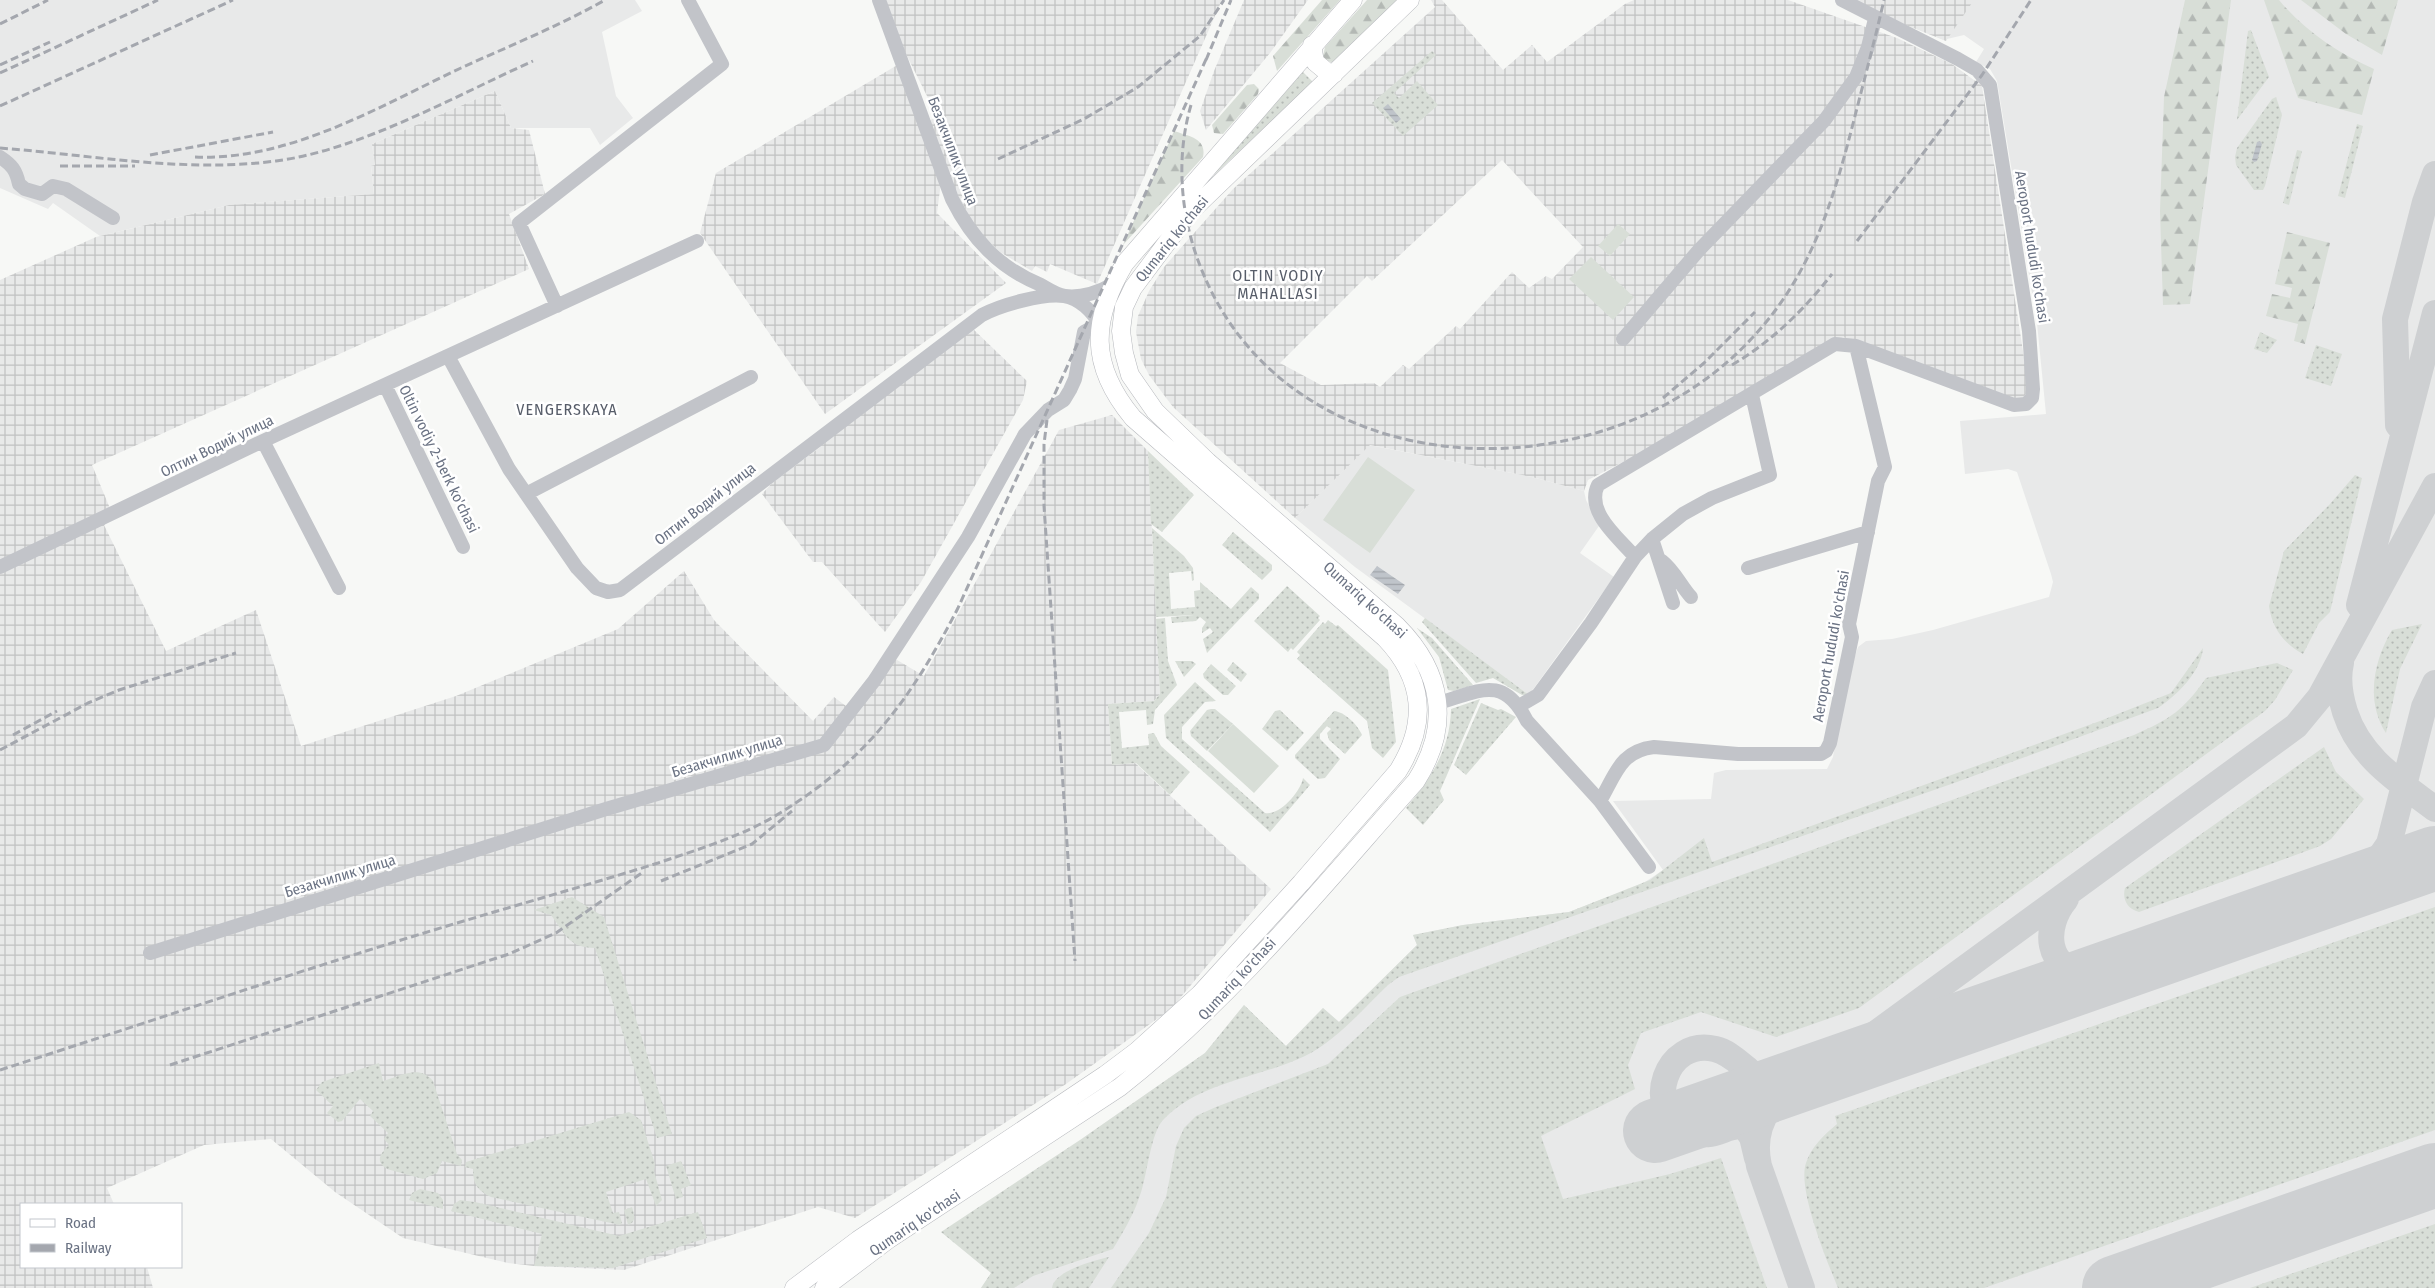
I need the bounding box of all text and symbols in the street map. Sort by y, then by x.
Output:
street label: Безакчилик улица [924,94,982,208]
street label: Aeroport hududi ko'chasi [2011,170,2053,324]
street label: Qumariq ko'chasi [1132,192,1212,286]
district label: OLTIN VODIY MAHALLASI [1232,266,1324,303]
street label: Oltin vodiy 2-berk ko'chasi [395,382,483,536]
district label: VENGERSKAYA [516,400,618,419]
street label: Олтин Водий улица [158,411,276,481]
street label: Олтин Водий улица [651,459,759,549]
street label: Qumariq ko'chasi [1320,558,1410,642]
street label: Aeroport hududi ko'chasi [1809,569,1853,723]
street label: Безакчилик улица [669,731,785,781]
street label: Безакчилик улица [282,851,398,901]
street label: Qumariq ko'chasi [1194,934,1280,1024]
street label: Qumariq ko'chasi [866,1186,964,1260]
legend [20,1203,182,1268]
text: Road [65,1214,96,1232]
text: Railway [65,1239,112,1257]

